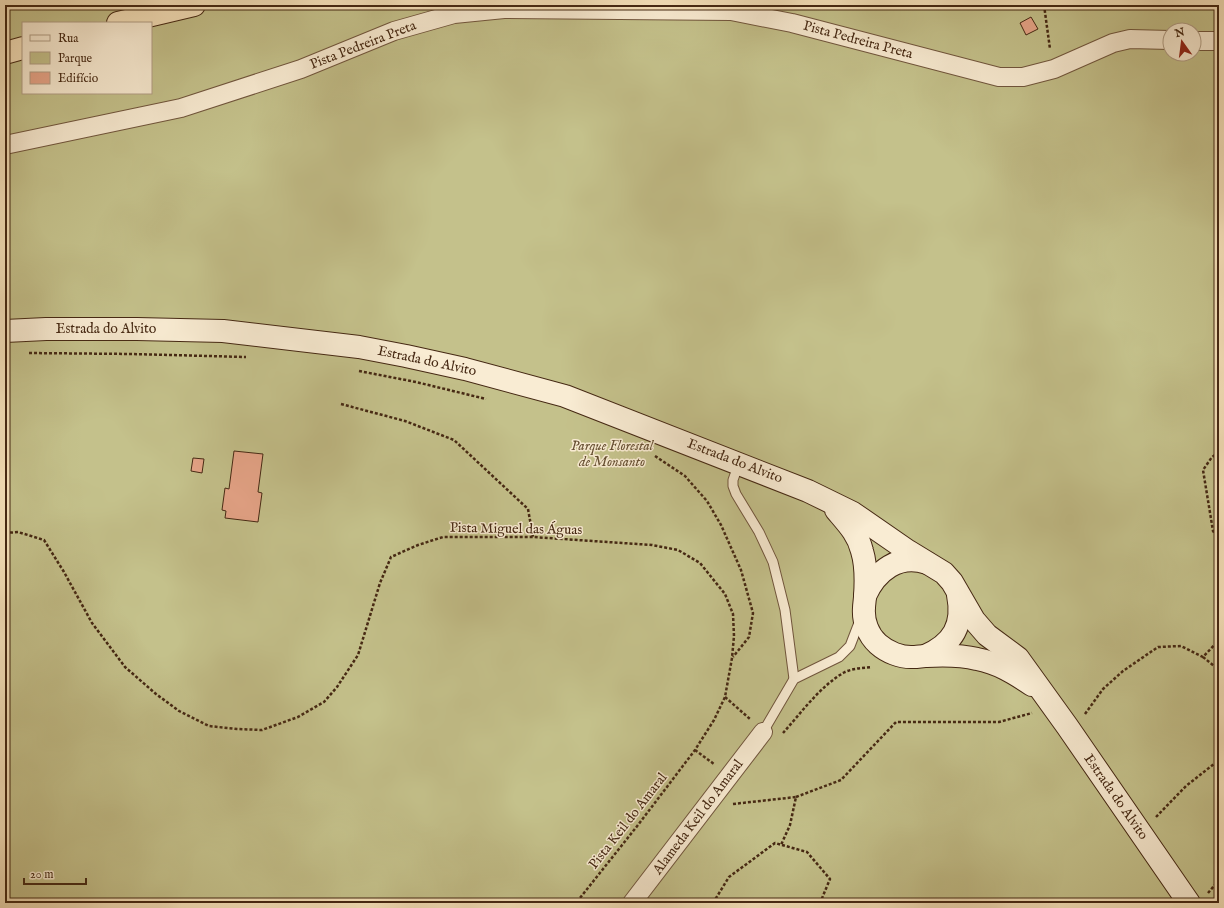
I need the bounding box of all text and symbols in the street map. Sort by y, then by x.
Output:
street label: Pista Pedreira Preta [307,16,420,74]
street label: Pista Pedreira Preta [801,17,916,64]
legend [22,22,152,94]
north arrow [1162,22,1202,62]
text: N [1173,25,1187,41]
text: Rua [58,31,79,46]
text: Parque [58,51,93,67]
text: Edifício [58,71,99,86]
street label: Estrada do Alvito [56,320,157,338]
street label: Estrada do Alvito [376,342,479,380]
street label: Estrada do Alvito [685,435,786,488]
park label: Parque Florestal de Monsanto [571,437,655,471]
street label: Pista Miguel das Águas [450,518,583,539]
street label: Estrada do Alvito [1080,751,1152,844]
street label: Alameda Keil do Amaral [648,756,747,879]
street label: Pista Keil do Amaral [585,769,671,873]
scale bar [24,860,86,886]
text: 20 m [30,867,53,882]

